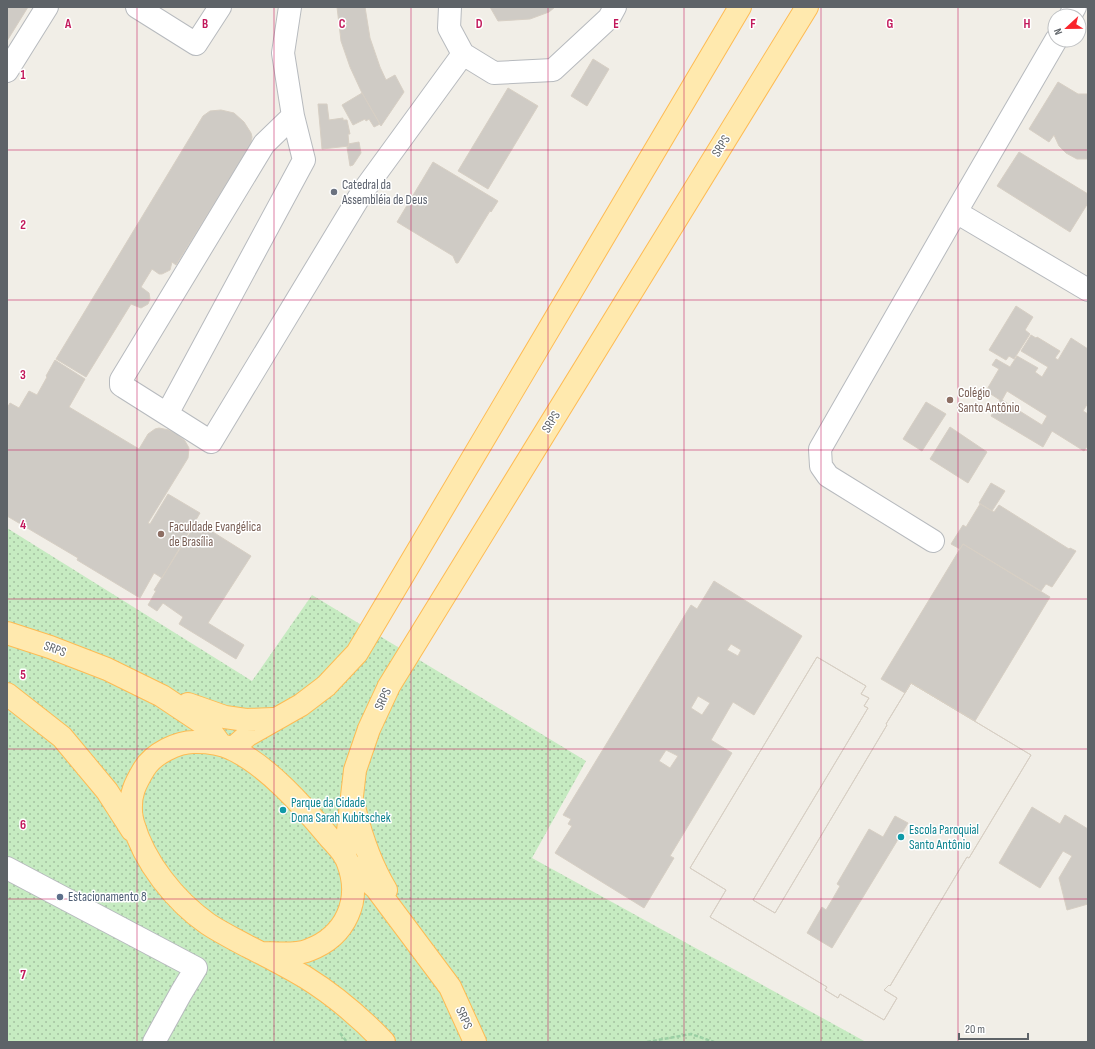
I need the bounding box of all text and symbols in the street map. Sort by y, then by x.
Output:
north arrow [1047,8,1087,48]
text: A [64,16,72,32]
text: B [202,16,208,32]
text: C [339,16,346,32]
text: D [476,16,483,32]
text: E [613,16,619,32]
text: F [750,16,756,32]
text: G [887,16,894,32]
text: H [1024,16,1031,32]
text: N [1051,26,1065,37]
text: 1 [20,67,26,83]
street label: SRPS [708,132,734,160]
place label: Catedral da Assembléia de Deus [341,177,428,208]
marker: Catedral da Assembléia de Deus [329,187,339,197]
text: 2 [20,217,26,233]
text: 3 [20,367,26,383]
place label: Colégio Santo Antônio [958,385,1020,416]
marker: Colégio Santo Antônio [945,395,955,405]
street label: SRPS [538,408,564,436]
text: 4 [20,517,26,533]
place label: Faculdade Evangélica de Brasília [169,519,261,550]
marker: Faculdade Evangélica de Brasília [156,529,166,539]
street label: SRPS [42,638,69,661]
text: 5 [20,667,26,683]
street label: SRPS [371,685,395,713]
place label: Parque da Cidade Dona Sarah Kubitschek [291,795,391,826]
marker: Parque da Cidade Dona Sarah Kubitschek [278,805,288,815]
text: 6 [20,817,26,833]
place label: Escola Paroquial Santo Antônio [909,822,979,853]
marker: Escola Paroquial Santo Antônio [896,832,906,842]
place label: Estacionamento 8 [68,889,147,905]
marker: Estacionamento 8 [55,892,65,902]
text: 7 [20,967,26,983]
street label: SRPS [452,1004,476,1032]
scale bar [959,1015,1028,1041]
text: 20 m [965,1022,985,1037]

